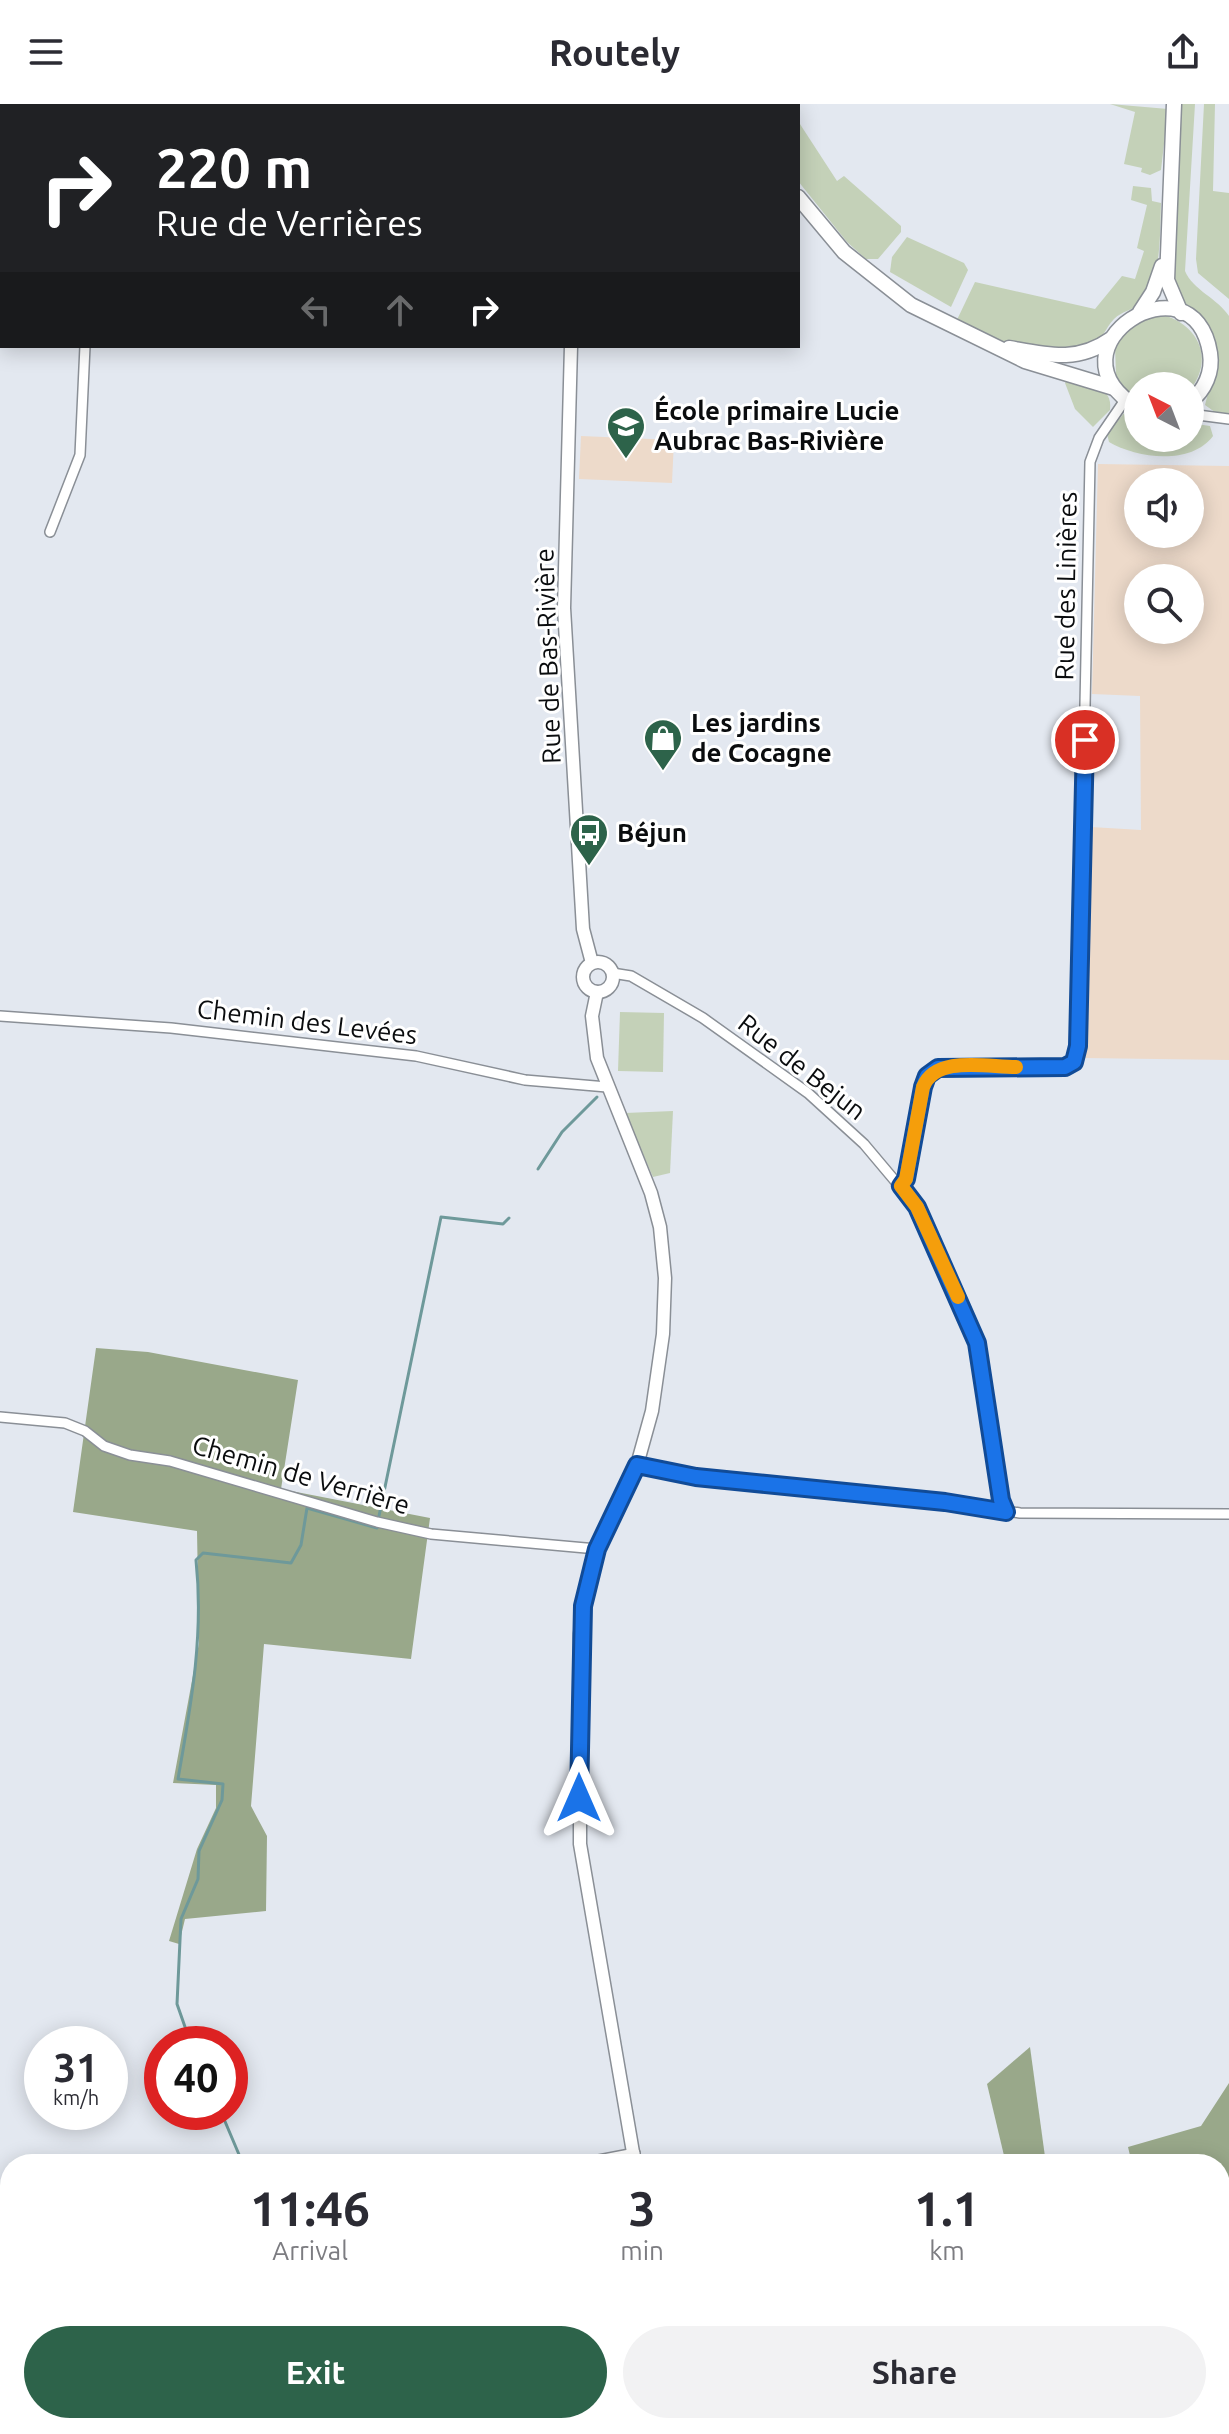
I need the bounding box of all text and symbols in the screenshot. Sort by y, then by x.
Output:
icon: menu [24,30,68,74]
icon: share [1161,30,1205,74]
text: Routely [549,32,680,73]
icon: right [24,136,128,240]
text: 220 m [156,136,312,199]
text: Rue de Verrières [156,202,423,243]
icon: left [294,288,338,332]
icon: ahead [378,288,422,332]
icon: right [462,288,506,332]
north arrow [1124,372,1204,452]
map controls [1124,372,1204,644]
place label: École primaire Lucie Aubrac Bas-Rivière [654,395,900,455]
school or university icon: École primaire Lucie Aubrac Bas-Rivière [605,405,647,460]
button: sound [1124,468,1204,548]
street label: Rue des Linières [1049,491,1082,681]
street label: Rue de Bas-Rivière [529,548,566,764]
button: search [1124,564,1204,644]
pin [1051,706,1119,774]
place label: Les jardins de Cocagne [691,708,832,767]
shop icon: Les jardins de Cocagne [642,717,684,772]
icon: arrive [1063,718,1107,762]
bus stop icon: Béjun [568,812,610,867]
place label: Béjun [617,818,687,847]
street label: Chemin des Levées [195,994,419,1049]
street label: Rue de Bejun [733,1008,872,1125]
street label: Chemin de Verrière [189,1430,413,1519]
position arrow [537,1756,621,1840]
speed limit sign: 40 [144,2026,248,2130]
text: 31 [53,2045,99,2090]
text: km/h [53,2086,99,2109]
text: 11:46 [250,2181,370,2235]
text: 3 [629,2181,656,2235]
text: 1.1 [914,2181,980,2235]
text: Arrival [272,2236,348,2265]
text: min [620,2236,664,2265]
text: km [929,2236,965,2265]
button: Exit [24,2326,607,2418]
button: Share [623,2326,1206,2418]

